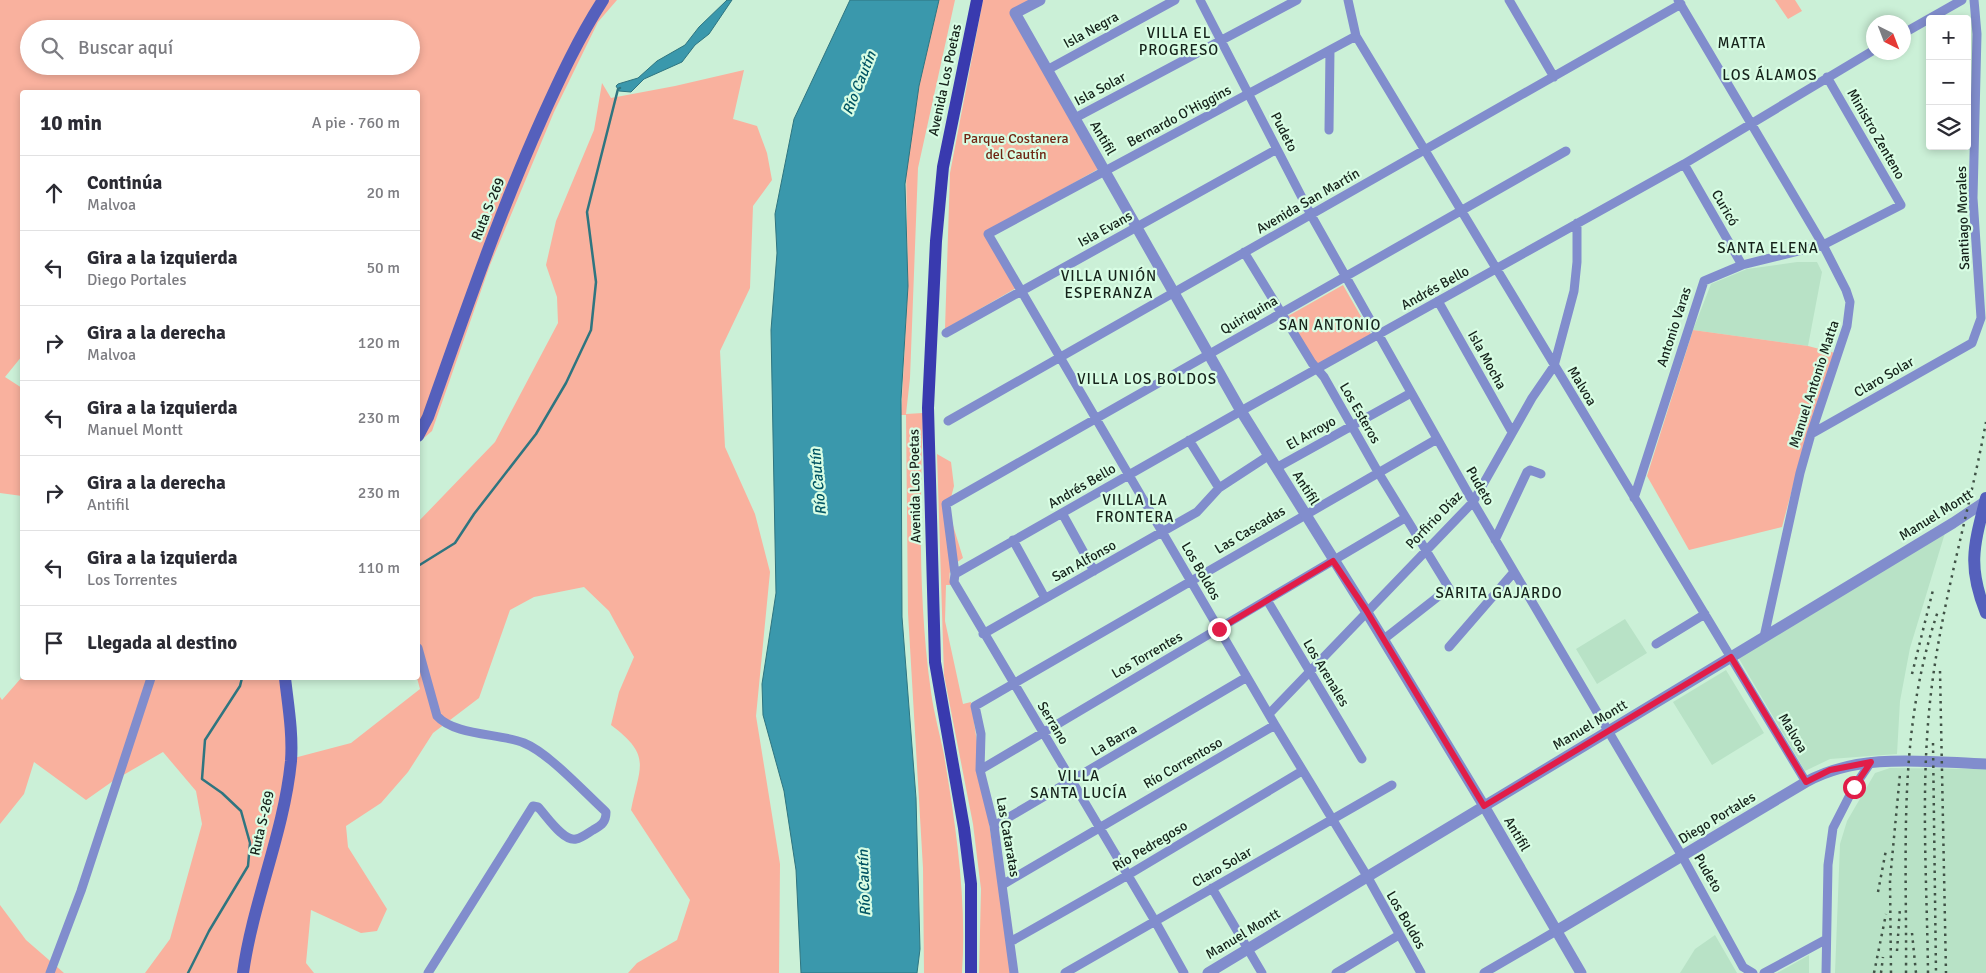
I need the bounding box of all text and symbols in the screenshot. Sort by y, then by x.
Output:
street label: Isla Negra [1060,8,1122,52]
north arrow [1866,15,1911,60]
map controls [1926,15,1971,150]
button: + [1926,15,1971,60]
search box [20,20,420,75]
street label: Avenida Los Poetas [925,22,965,138]
district label: VILLA EL PROGRESO [1139,24,1219,59]
icon: search [38,34,66,62]
district label: MATTA [1718,34,1766,52]
text: Buscar aquí [78,36,173,60]
water label: Río Cautín [838,48,880,117]
button: − [1926,60,1971,105]
district label: LOS ÁLAMOS [1722,65,1818,84]
street label: Isla Solar [1071,68,1129,110]
street label: Bernardo O'Higgins [1124,81,1234,151]
street label: Ministro Zenteno [1843,86,1909,182]
button: layers [1926,105,1971,150]
street label: Pudeto [1267,109,1301,155]
text: 10 min [40,110,102,136]
text: A pie · 760 m [312,113,400,133]
street label: Antifil [1086,118,1120,158]
park label: Parque Costanera del Cautín [963,130,1069,163]
street label: Avenida San Martín [1253,165,1363,237]
street label: Santiago Morales [1953,166,1973,270]
text: Continúa [87,171,162,195]
street label: Ruta S-269 [468,175,508,243]
icon: ahead [40,179,68,207]
text: 20 m [366,183,400,203]
street label: Curicó [1708,187,1742,229]
text: Malvoa [87,195,136,215]
street label: Isla Evans [1075,207,1135,251]
district label: SANTA ELENA [1717,239,1819,257]
text: Gira a la izquierda [87,246,237,270]
icon: left [40,254,68,282]
text: 50 m [366,258,400,278]
street label: Andrés Bello [1398,262,1472,314]
district label: VILLA UNIÓN ESPERANZA [1061,266,1157,302]
text: Diego Portales [87,270,186,290]
street label: Antonio Varas [1653,285,1695,369]
street label: Quiriquina [1217,292,1281,338]
district label: SAN ANTONIO [1279,316,1381,334]
street label: Manuel Antonio Matta [1785,318,1843,450]
text: Gira a la derecha [87,321,226,345]
street label: Isla Mocha [1464,328,1510,392]
icon: right [40,329,68,357]
text: 120 m [358,333,400,353]
text: Malvoa [87,345,136,365]
street label: Claro Solar [1851,353,1918,401]
street label: Malvoa [1564,363,1600,409]
district label: VILLA LOS BOLDOS [1077,370,1217,388]
street label: Los Esteros [1336,379,1384,447]
text: Gira a la izquierda [87,396,237,420]
icon: left [40,404,68,432]
text: 230 m [358,408,400,428]
street label: El Arroyo [1283,412,1339,454]
text: Manuel Montt [87,420,183,440]
street label: Avenida Los Poetas [906,429,924,543]
water label: Río Cautín [806,447,830,516]
street label: Andrés Bello [1045,460,1119,512]
street label: Pudeto [1462,464,1498,508]
street label: Antifil [1289,468,1323,508]
text: Gira a la derecha [87,471,226,495]
icon: right [40,479,68,507]
text: 230 m [358,483,400,503]
street label: Manuel Montt [1896,486,1976,544]
street label: Porfirio Díaz [1402,487,1466,553]
district label: VILLA LA FRONTERA [1096,491,1174,526]
text: Antifil [87,495,129,515]
street label: Las Cascadas [1212,502,1288,558]
street label: San Alfonso [1049,536,1119,586]
street label: Los Boldos [1178,539,1224,603]
text: Gira a la izquierda [87,546,237,570]
icon: left [40,554,68,582]
text: 110 m [358,558,400,578]
text: Los Torrentes [87,570,177,590]
district label: SARITA GAJARDO [1435,584,1563,602]
route end [1208,618,1231,641]
street label: Los Torrentes [1109,628,1185,682]
icon: arrive [40,629,68,657]
text: Llegada al destino [87,631,237,655]
street label: Los Arenales [1299,636,1353,710]
street label: Manuel Montt [1550,696,1630,754]
street label: Serrano [1034,698,1072,748]
street label: Malvoa [1775,710,1811,756]
street label: La Barra [1088,720,1140,760]
street label: Río Correntoso [1140,734,1226,792]
district label: VILLA SANTA LUCÍA [1030,767,1128,802]
route start [1843,776,1866,799]
street label: Diego Portales [1675,788,1759,848]
street label: Ruta S-269 [246,789,278,857]
street label: Las Cataratas [993,796,1023,878]
street label: Antifil [1500,814,1534,854]
street label: Río Pedregoso [1109,817,1191,875]
street label: Claro Solar [1189,843,1256,891]
water label: Río Cautín [854,849,874,917]
street label: Pudeto [1690,851,1726,895]
street label: Los Boldos [1383,888,1429,952]
street label: Manuel Montt [1203,905,1283,963]

